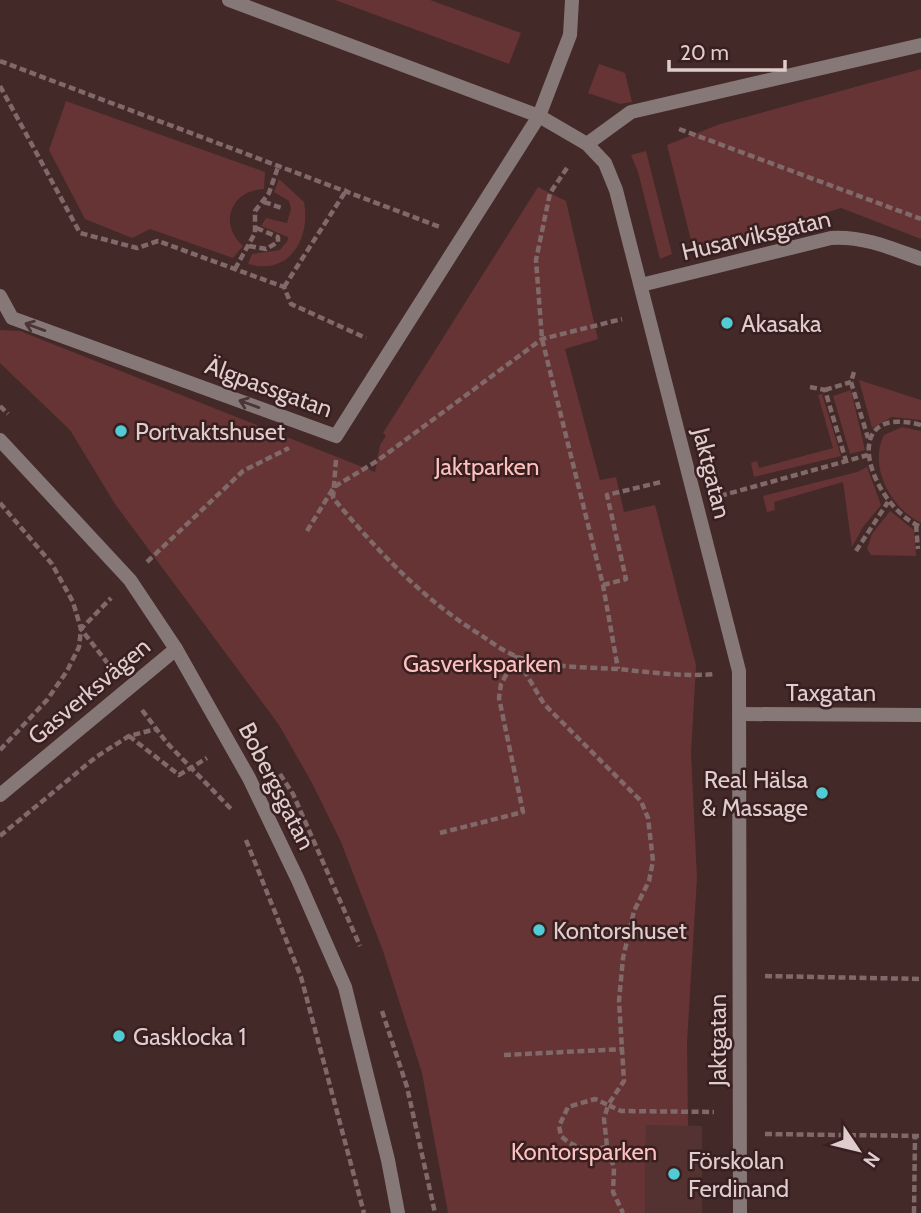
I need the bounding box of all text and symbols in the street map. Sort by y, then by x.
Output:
scale bar [669,28,785,72]
text: 20 m [680,40,729,65]
street label: Husarviksgatan [679,204,833,266]
place label: Akasaka [741,309,822,338]
marker: Akasaka [719,315,735,331]
one-way arrow [24,319,46,332]
street label: Älgpassgatan [201,351,337,423]
one-way arrow [238,397,260,410]
place label: Portvaktshuset [135,417,285,446]
marker: Portvaktshuset [113,423,129,439]
street label: Jaktgatan [686,424,737,521]
park label: Jaktparken [434,452,539,481]
street label: Gasverksvägen [22,631,156,751]
park label: Gasverksparken [403,649,561,678]
street label: Taxgatan [786,678,876,707]
street label: Bobergsgatan [233,718,321,854]
place label: Real Hälsa & Massage [701,765,808,822]
marker: Real Hälsa & Massage [814,785,830,801]
place label: Kontorshuset [553,916,687,945]
marker: Kontorshuset [531,922,547,938]
street label: Jaktgatan [703,994,732,1087]
place label: Gasklocka 1 [133,1022,246,1051]
marker: Gasklocka 1 [111,1028,127,1044]
north arrow [823,1115,893,1185]
park label: Kontorsparken [511,1137,657,1166]
place label: Förskolan Ferdinand [688,1146,789,1203]
text: N [858,1147,885,1172]
marker: Förskolan Ferdinand [666,1166,682,1182]

